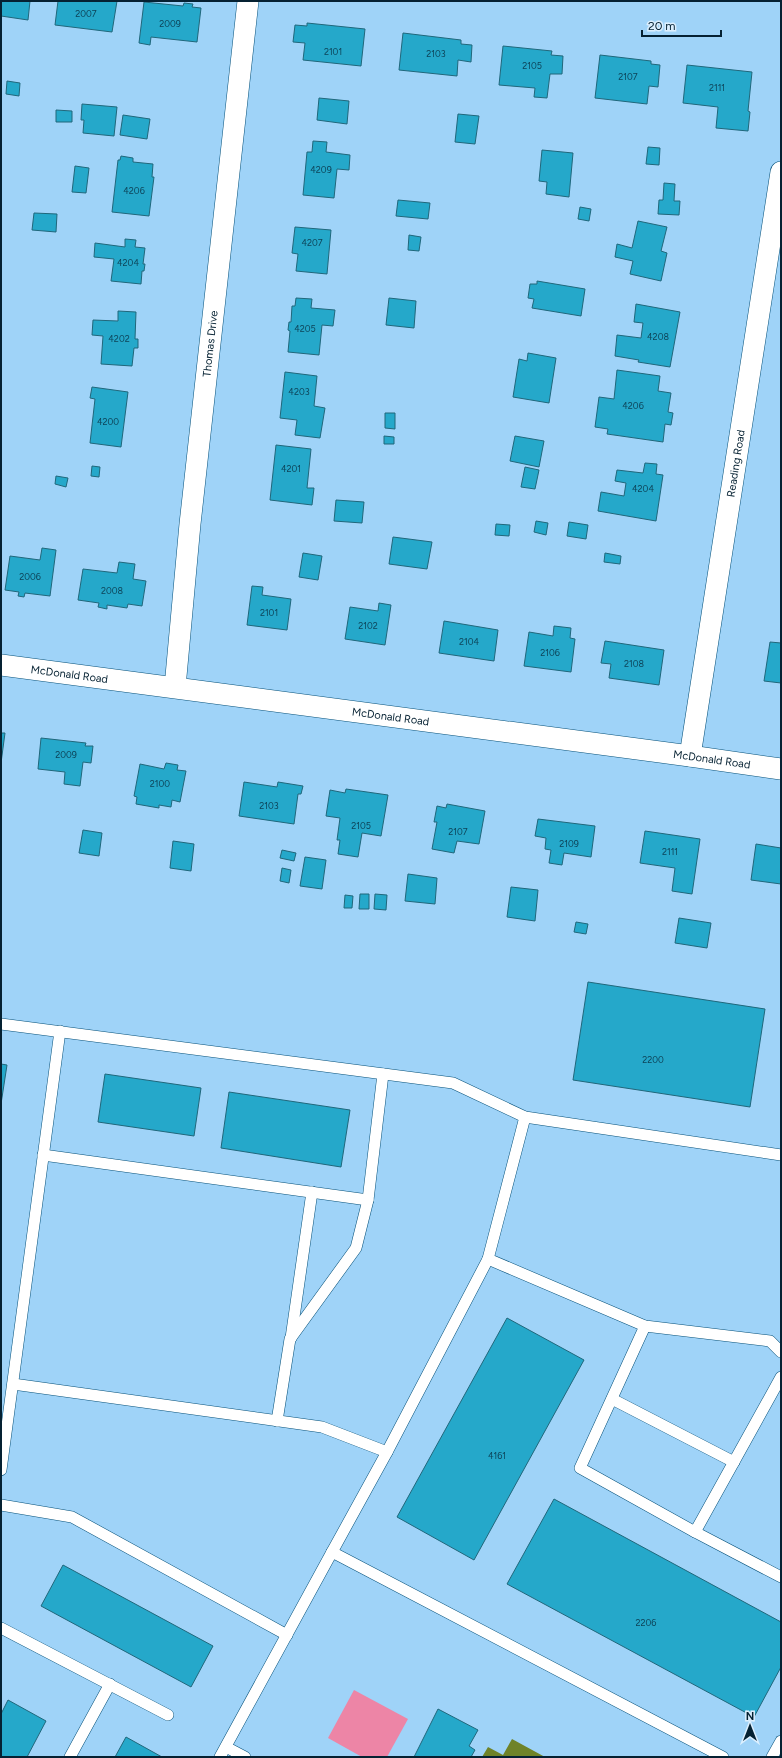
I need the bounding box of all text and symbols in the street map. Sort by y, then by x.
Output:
house number: 2007 [75,8,97,19]
scale bar [642,12,721,38]
house number: 2009 [159,18,181,29]
text: 20 m [648,19,676,33]
house number: 2101 [324,46,342,57]
house number: 2103 [426,48,446,59]
house number: 2105 [522,60,542,71]
house number: 2107 [618,71,638,82]
house number: 2111 [709,82,725,93]
house number: 4209 [310,164,332,175]
house number: 4206 [123,185,145,196]
house number: 4207 [301,237,323,248]
house number: 4204 [117,257,139,268]
street label: Thomas Drive [200,310,220,378]
house number: 4205 [294,323,316,334]
house number: 4208 [647,331,669,342]
house number: 4202 [108,333,130,344]
house number: 4203 [288,386,310,397]
house number: 4206 [622,400,644,411]
house number: 4200 [97,416,119,427]
street label: Reading Road [724,429,747,498]
house number: 4201 [281,463,301,474]
house number: 4204 [632,483,654,494]
house number: 2006 [19,571,41,582]
house number: 2008 [101,585,124,596]
house number: 2101 [260,607,278,618]
house number: 2102 [358,620,378,631]
house number: 2104 [459,636,479,647]
house number: 2106 [540,647,560,658]
house number: 2108 [624,658,644,669]
street label: McDonald Road [30,662,109,686]
street label: McDonald Road [351,705,430,728]
street label: McDonald Road [672,747,751,771]
house number: 2009 [55,749,77,760]
house number: 2100 [150,778,170,789]
house number: 2103 [259,800,279,811]
house number: 2105 [351,820,371,831]
house number: 2107 [448,826,468,837]
house number: 2109 [559,838,579,849]
house number: 2111 [662,846,678,857]
house number: 2200 [642,1054,664,1065]
house number: 4161 [488,1450,506,1461]
house number: 2206 [636,1617,656,1628]
north arrow [730,1706,770,1746]
text: N [746,1710,754,1723]

